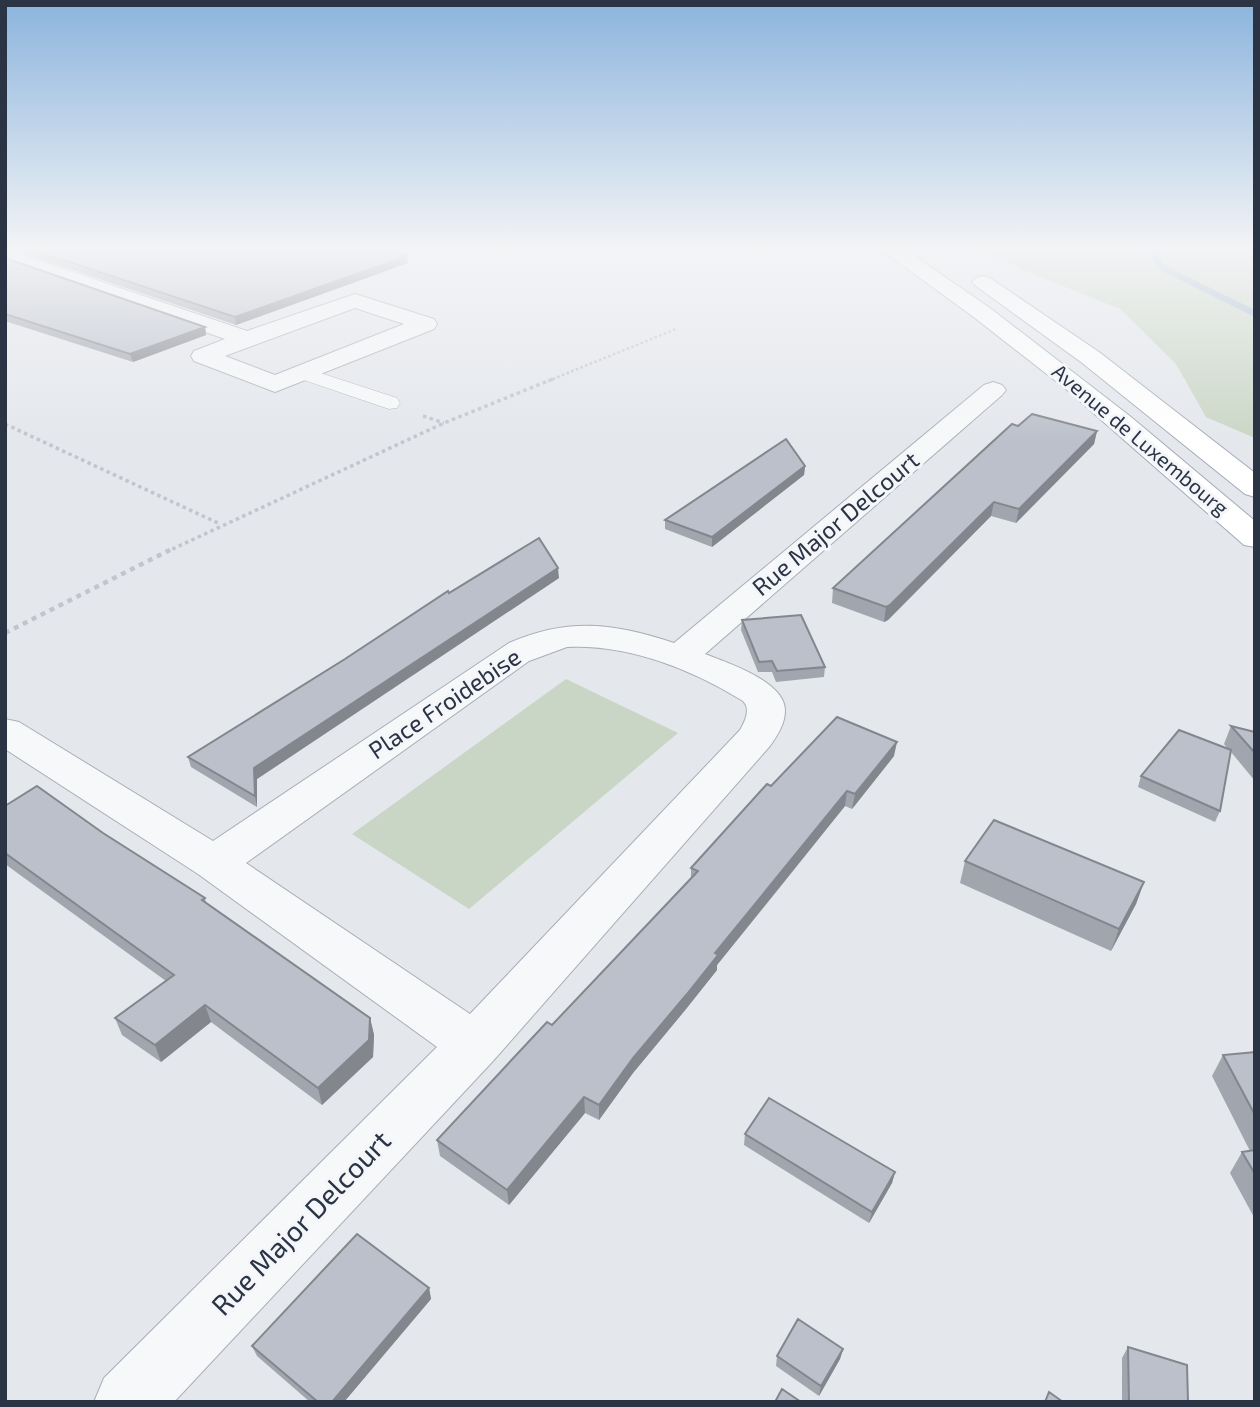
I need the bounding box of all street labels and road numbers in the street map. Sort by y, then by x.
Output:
street label: Avenue de Luxembourg [1048,358,1234,520]
street label: Rue Major Delcourt [746,445,924,601]
street label: Place Froidebise [363,641,526,764]
street label: Rue Major Delcourt [203,1123,397,1322]

